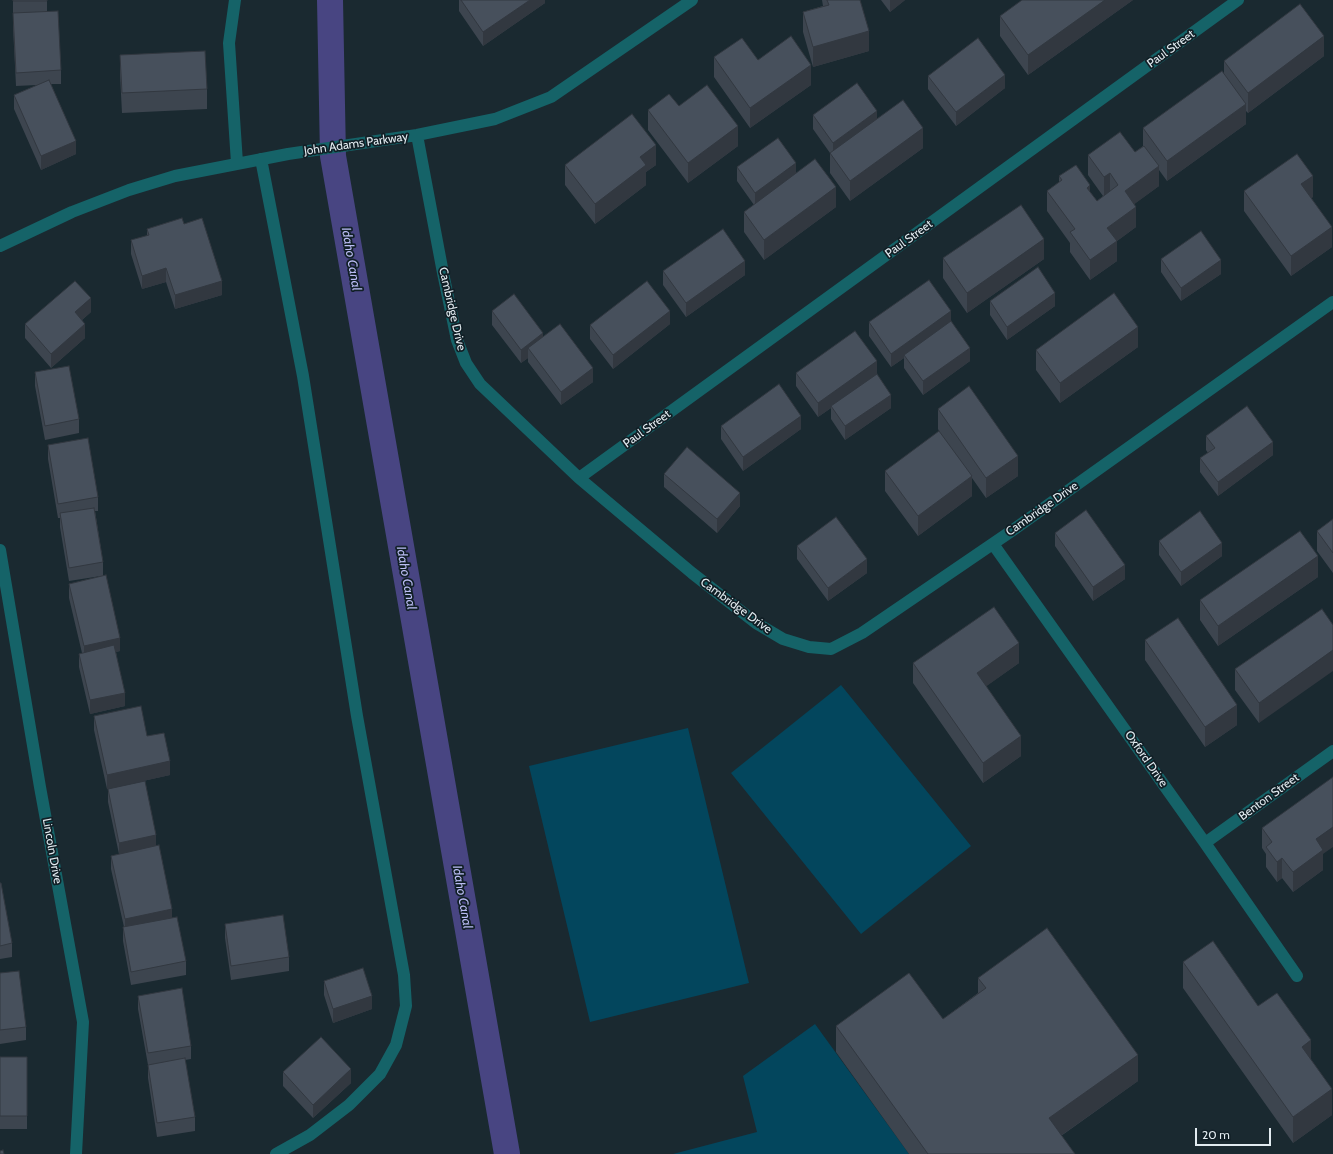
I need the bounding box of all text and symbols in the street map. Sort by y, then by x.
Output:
street label: Paul Street [1144,27,1198,71]
street label: John Adams Parkway [303,130,409,158]
street label: Paul Street [882,217,936,261]
water label: Idaho Canal [338,226,364,292]
street label: Cambridge Drive [435,266,469,352]
street label: Paul Street [620,407,674,451]
street label: Cambridge Drive [1003,479,1081,539]
water label: Idaho Canal [393,545,419,611]
street label: Cambridge Drive [697,575,775,637]
street label: Oxford Drive [1121,728,1171,790]
street label: Benton Street [1236,770,1302,824]
street label: Lincoln Drive [39,817,65,885]
water label: Idaho Canal [449,864,475,930]
scale bar [1197,1120,1273,1146]
text: 20 m [1202,1127,1230,1142]

